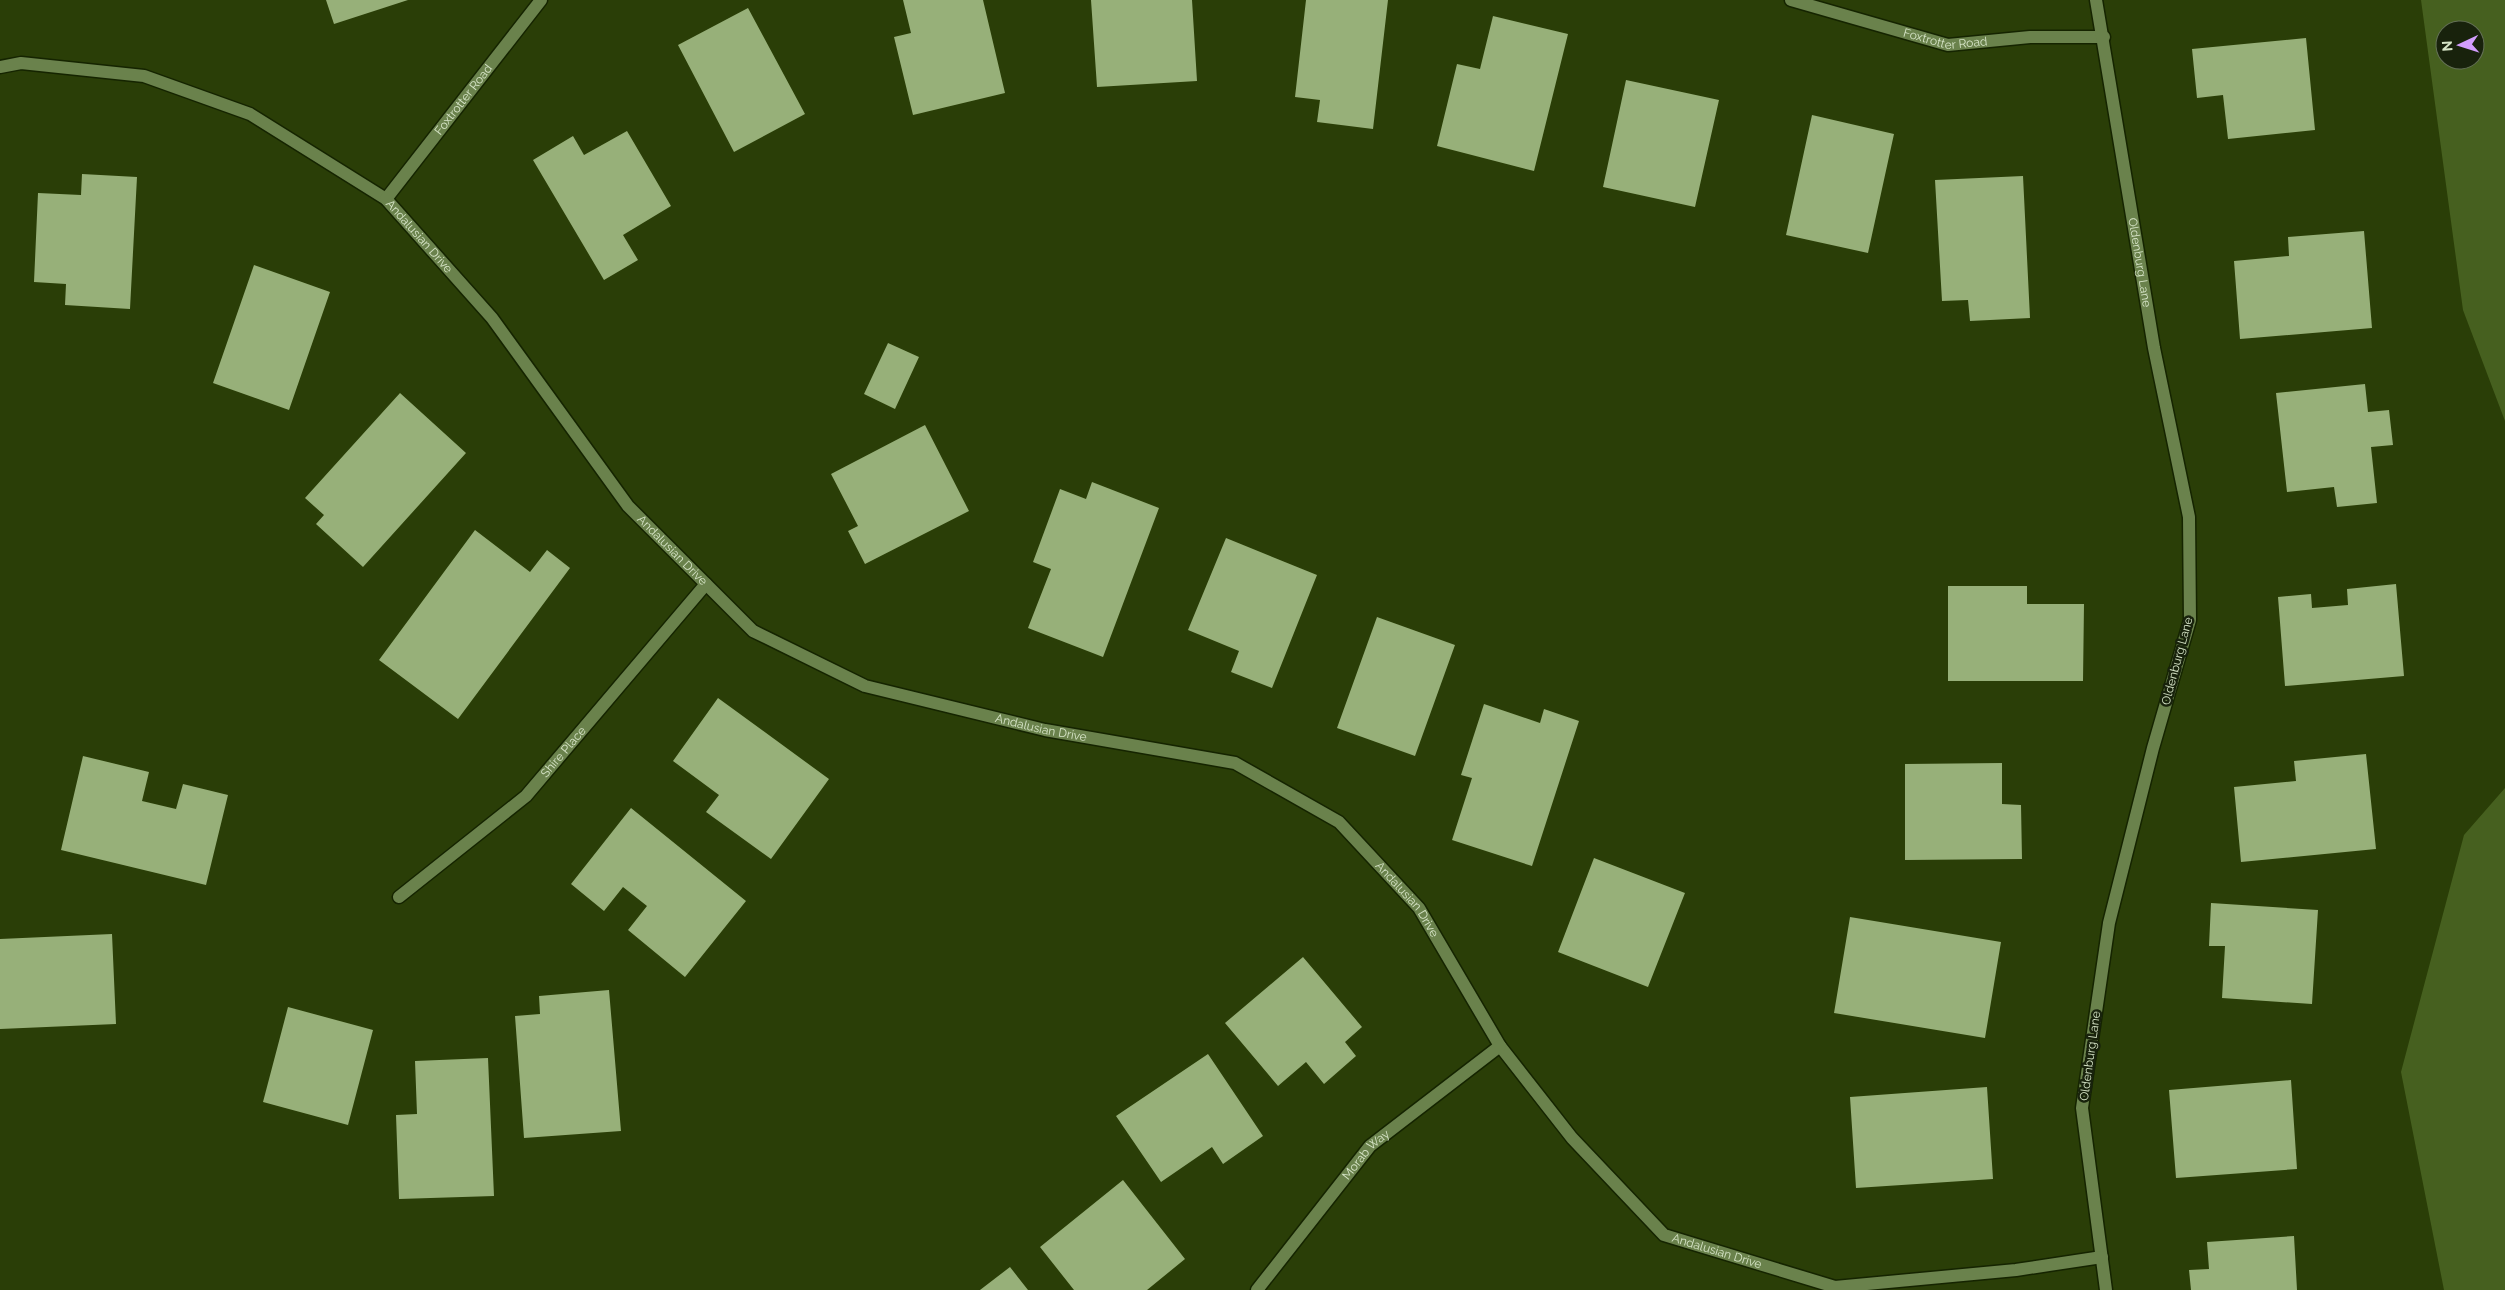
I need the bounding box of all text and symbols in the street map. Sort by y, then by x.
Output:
north arrow [2435,20,2485,70]
street label: Foxtrotter Road [1902,26,1988,52]
text: N [2439,40,2455,52]
street label: Foxtrotter Road [432,62,495,138]
street label: Andalusian Drive [383,197,455,276]
street label: Oldenburg Lane [2125,217,2154,308]
street label: Andalusian Drive [634,512,710,588]
street label: Oldenburg Lane [2159,616,2195,706]
street label: Andalusian Drive [994,711,1088,744]
street label: Shire Place [538,724,589,780]
street label: Andalusian Drive [1372,859,1441,940]
street label: Oldenburg Lane [2077,1010,2103,1102]
street label: Morab Way [1339,1126,1393,1182]
street label: Andalusian Drive [1670,1231,1764,1271]

